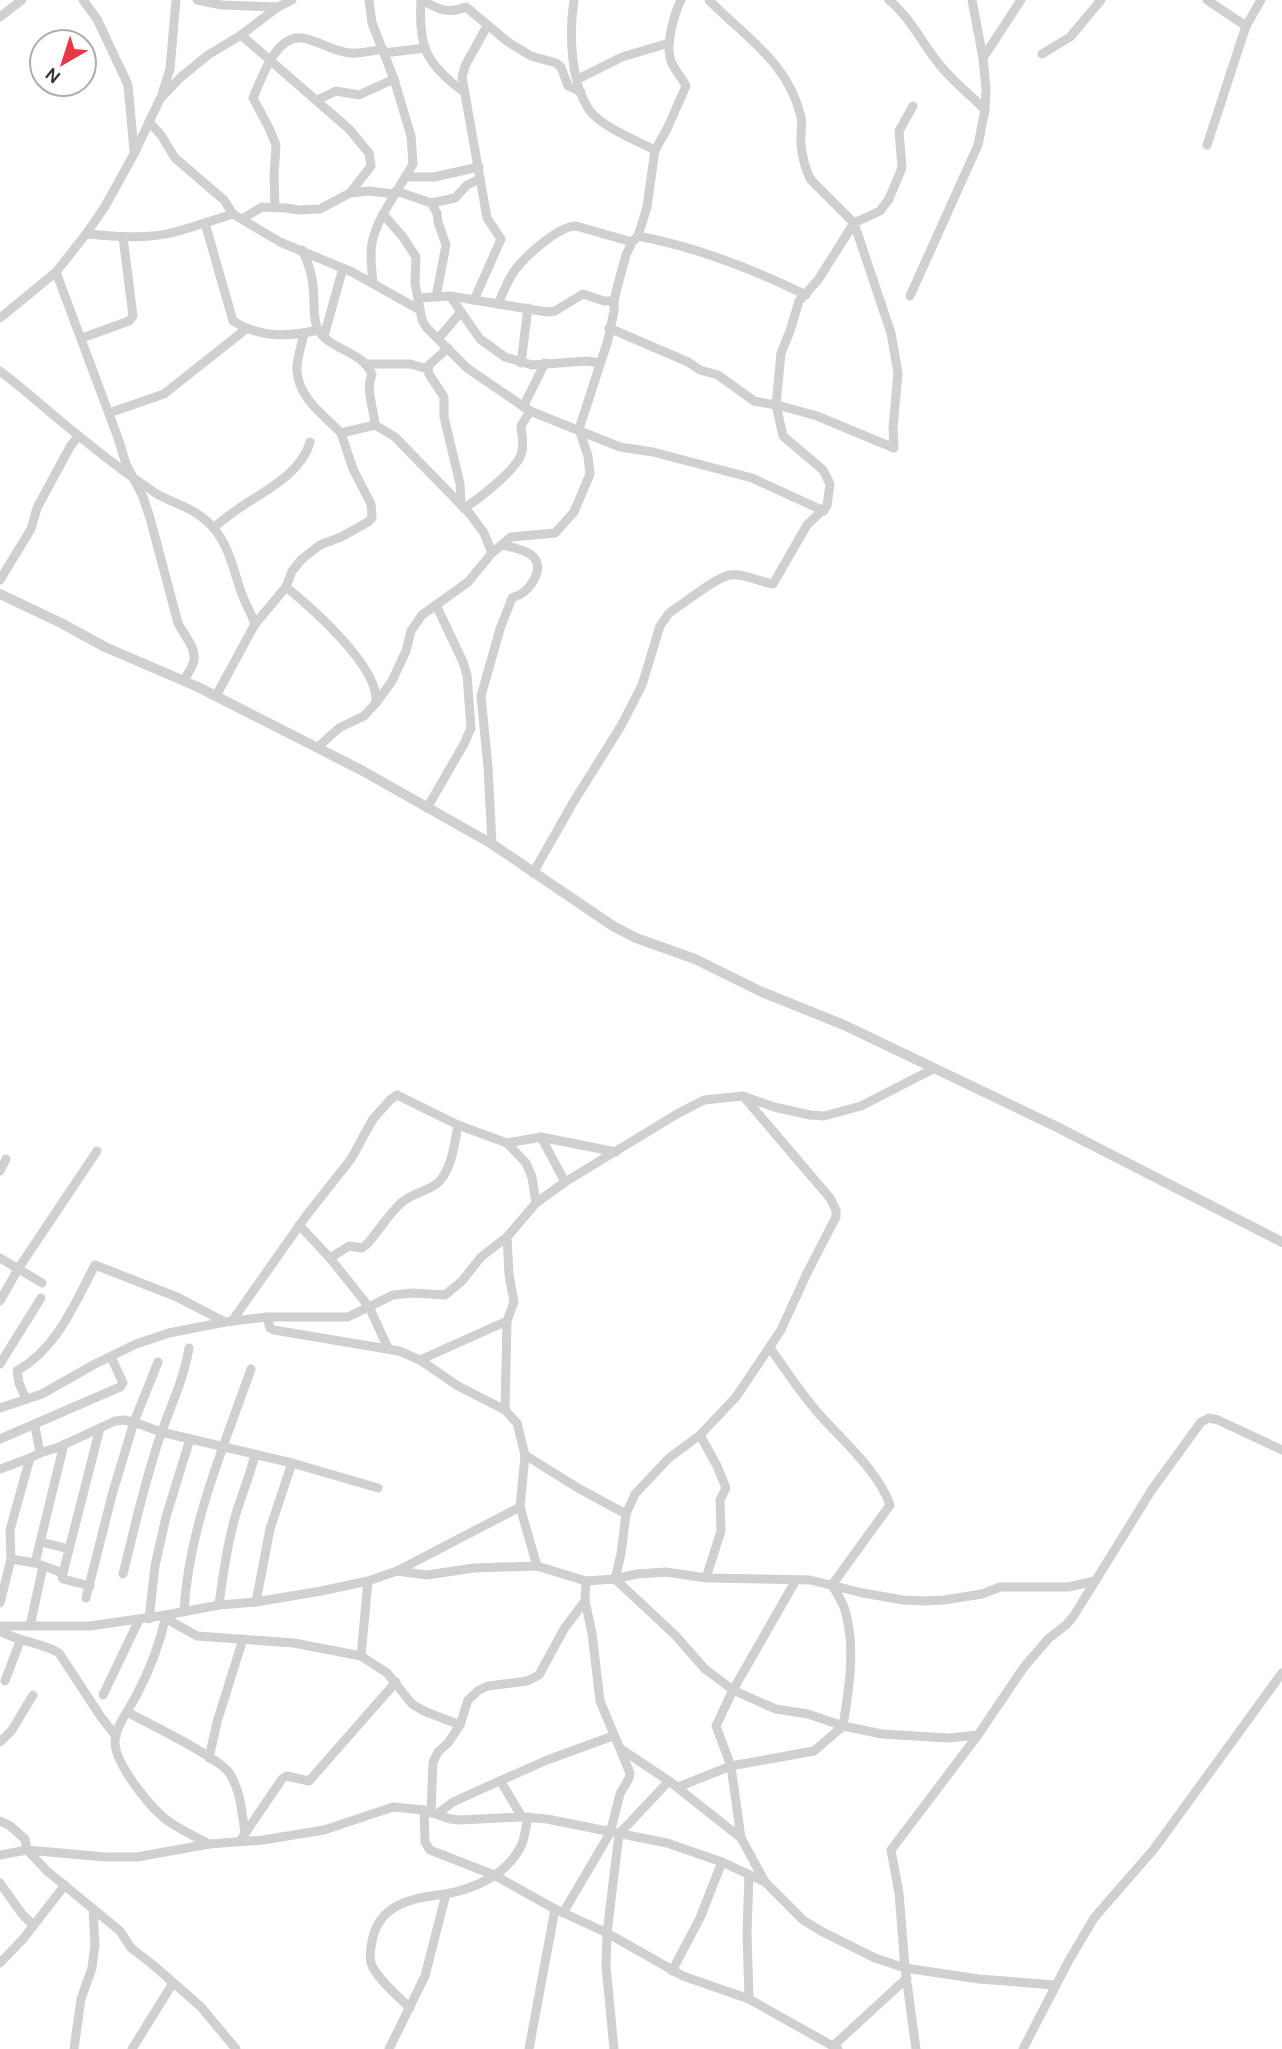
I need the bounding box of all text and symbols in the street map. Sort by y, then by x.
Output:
north arrow [28,28,98,98]
text: N [41,63,65,88]

